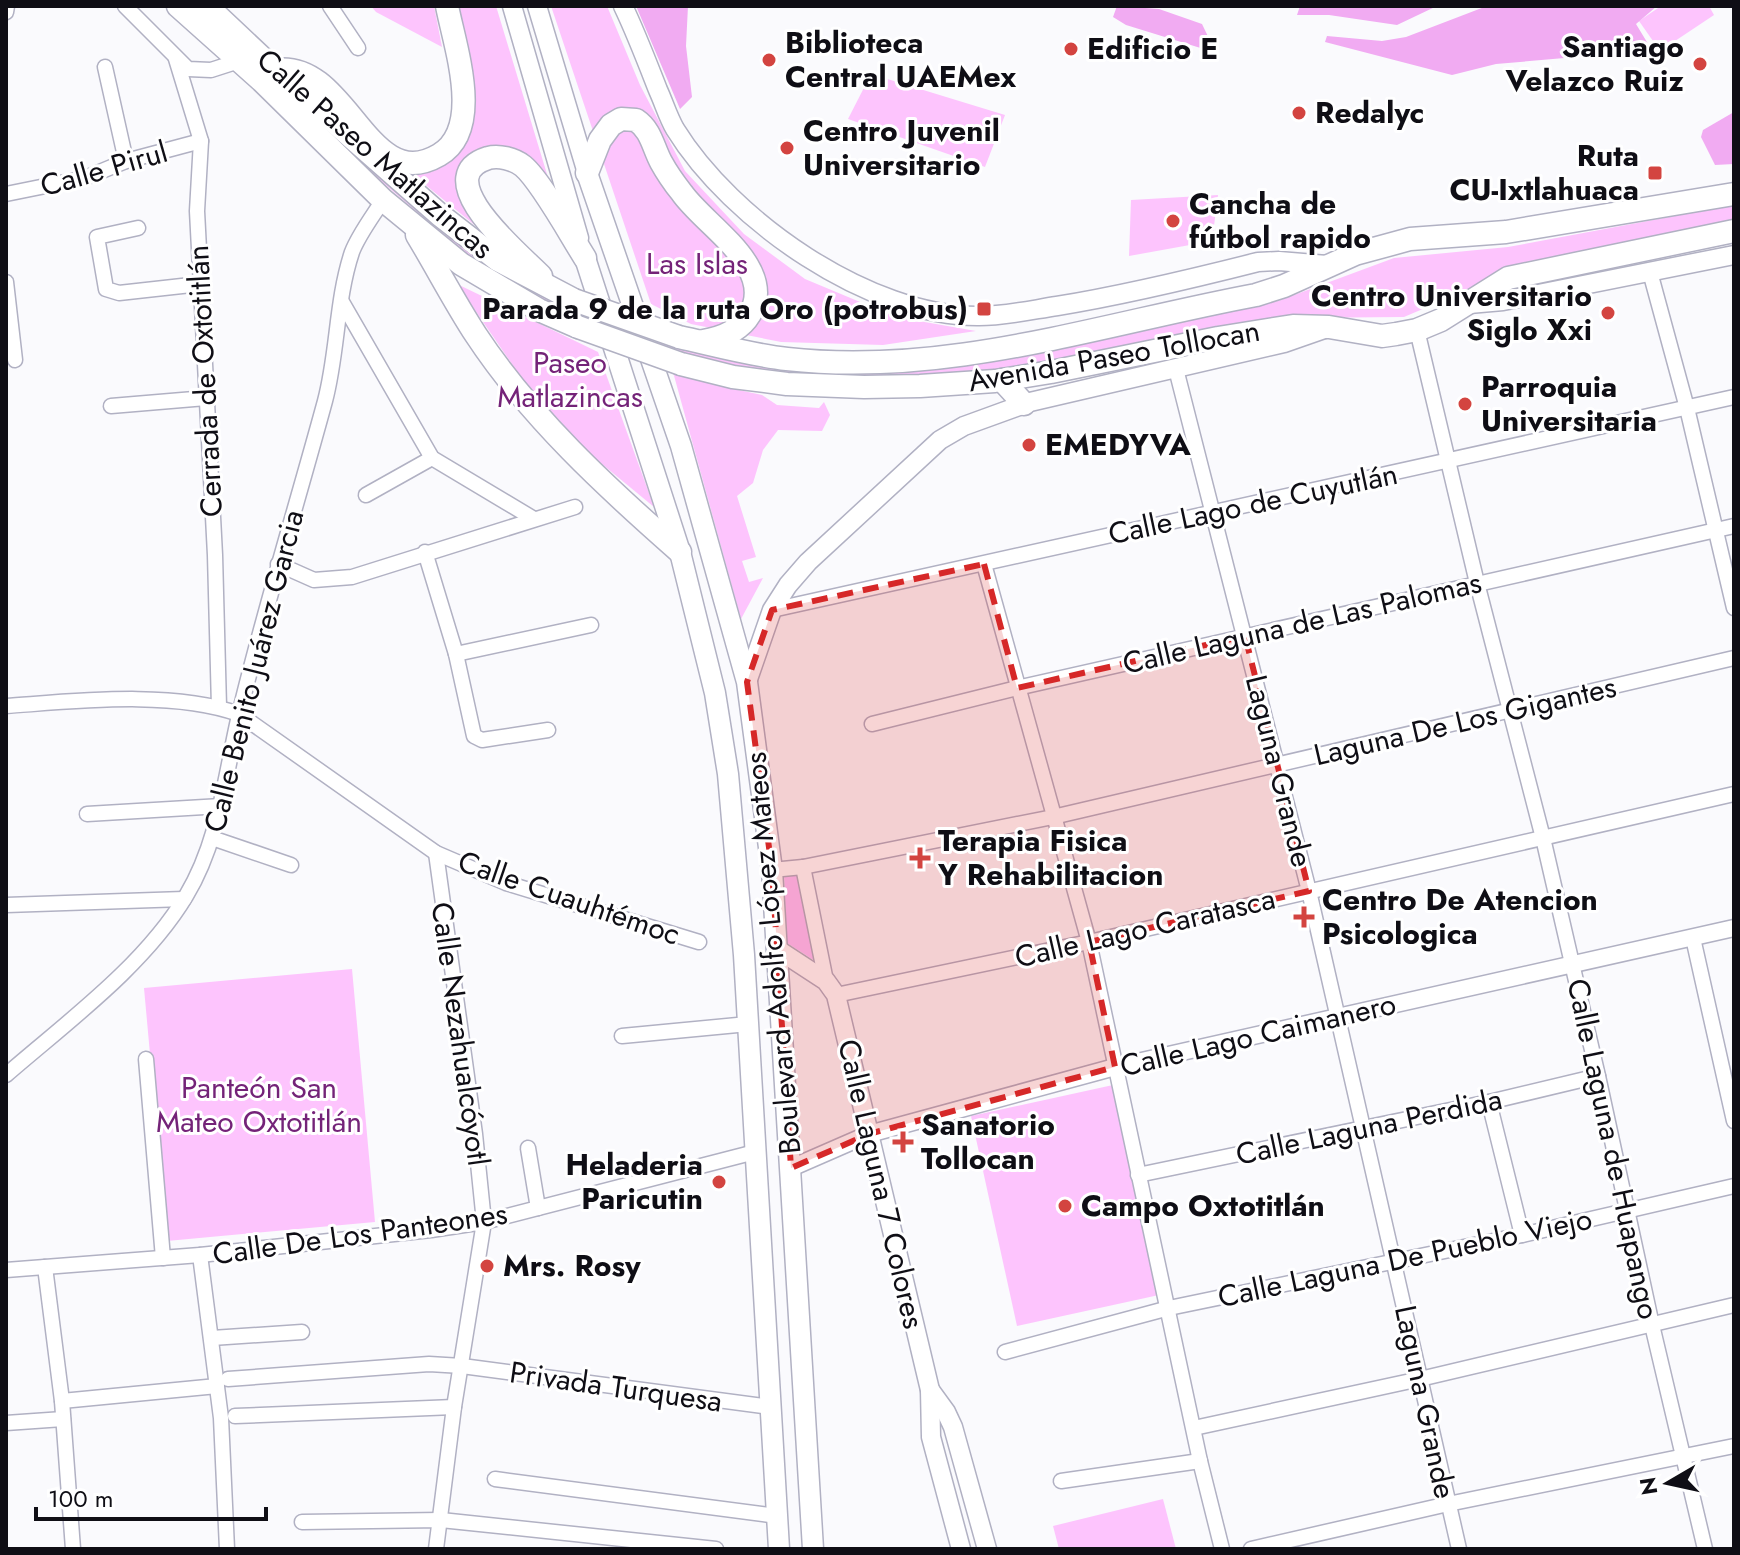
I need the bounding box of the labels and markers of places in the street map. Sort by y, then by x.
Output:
place label: Biblioteca Central UAEMex [785,21,1016,98]
place label: Santiago Velazco Ruiz [1505,25,1684,102]
place label: Edificio E [1087,27,1218,70]
marker: Edificio E [1062,40,1080,58]
marker: Biblioteca Central UAEMex [760,51,778,69]
marker: Santiago Velazco Ruiz [1691,55,1709,73]
place label: Redalyc [1315,91,1424,134]
marker: Redalyc [1290,104,1308,122]
place label: Centro Juvenil Universitario [803,109,1000,186]
place label: Ruta CU-Ixtlahuaca [1449,134,1639,211]
marker: Centro Juvenil Universitario [778,139,796,157]
marker: Ruta CU-Ixtlahuaca [1646,164,1664,182]
place label: Cancha de fútbol rapido [1189,182,1371,259]
marker: Cancha de fútbol rapido [1164,212,1182,230]
place label: Centro Universitario Siglo Xxi [1311,274,1592,351]
place label: Parada 9 de la ruta Oro (potrobus) [482,287,968,330]
marker: Parada 9 de la ruta Oro (potrobus) [975,300,993,318]
marker: Centro Universitario Siglo Xxi [1599,304,1617,322]
place label: Parroquia Universitaria [1481,365,1657,442]
marker: Parroquia Universitaria [1456,395,1474,413]
place label: EMEDYVA [1045,423,1192,466]
marker: EMEDYVA [1020,436,1038,454]
place label: Terapia Fisica Y Rehabilitacion [937,819,1164,896]
marker: Terapia Fisica Y Rehabilitacion [909,847,931,869]
place label: Centro De Atencion Psicologica [1322,878,1598,955]
marker: Centro De Atencion Psicologica [1293,906,1315,928]
place label: Sanatorio Tollocan [921,1103,1055,1180]
marker: Sanatorio Tollocan [892,1131,914,1153]
place label: Heladeria Paricutin [565,1143,703,1220]
marker: Heladeria Paricutin [710,1173,728,1191]
place label: Campo Oxtotitlán [1081,1184,1325,1227]
marker: Campo Oxtotitlán [1056,1197,1074,1215]
place label: Mrs. Rosy [503,1244,641,1287]
marker: Mrs. Rosy [478,1257,496,1275]

